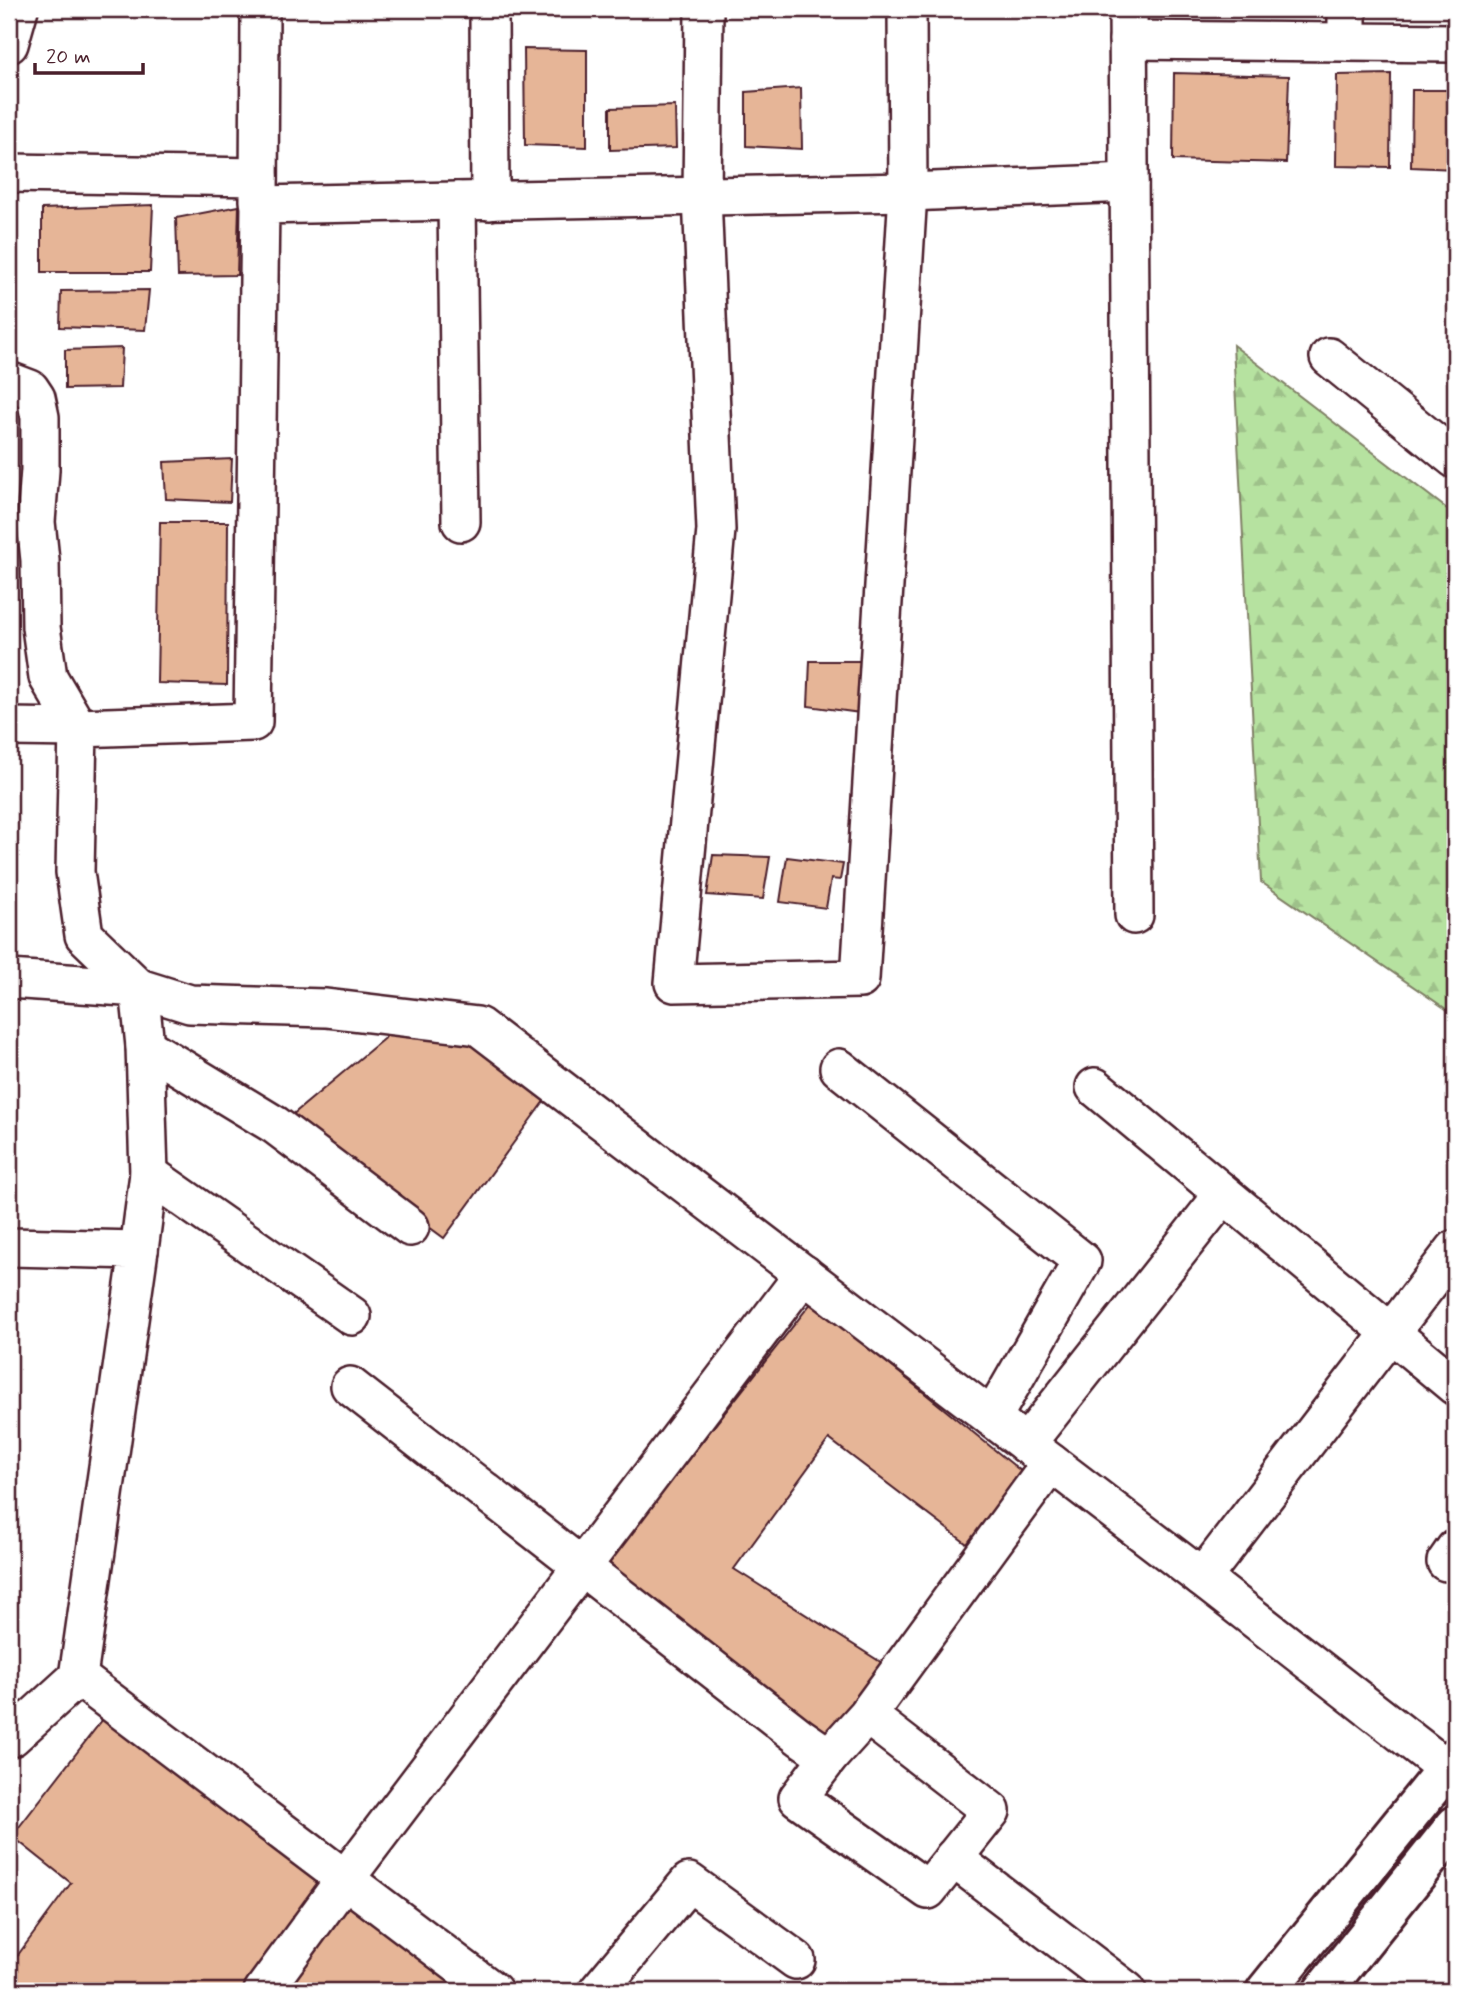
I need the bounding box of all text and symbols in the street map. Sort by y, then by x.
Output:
scale bar [35,32,144,76]
text: 20 m [46,43,91,71]

